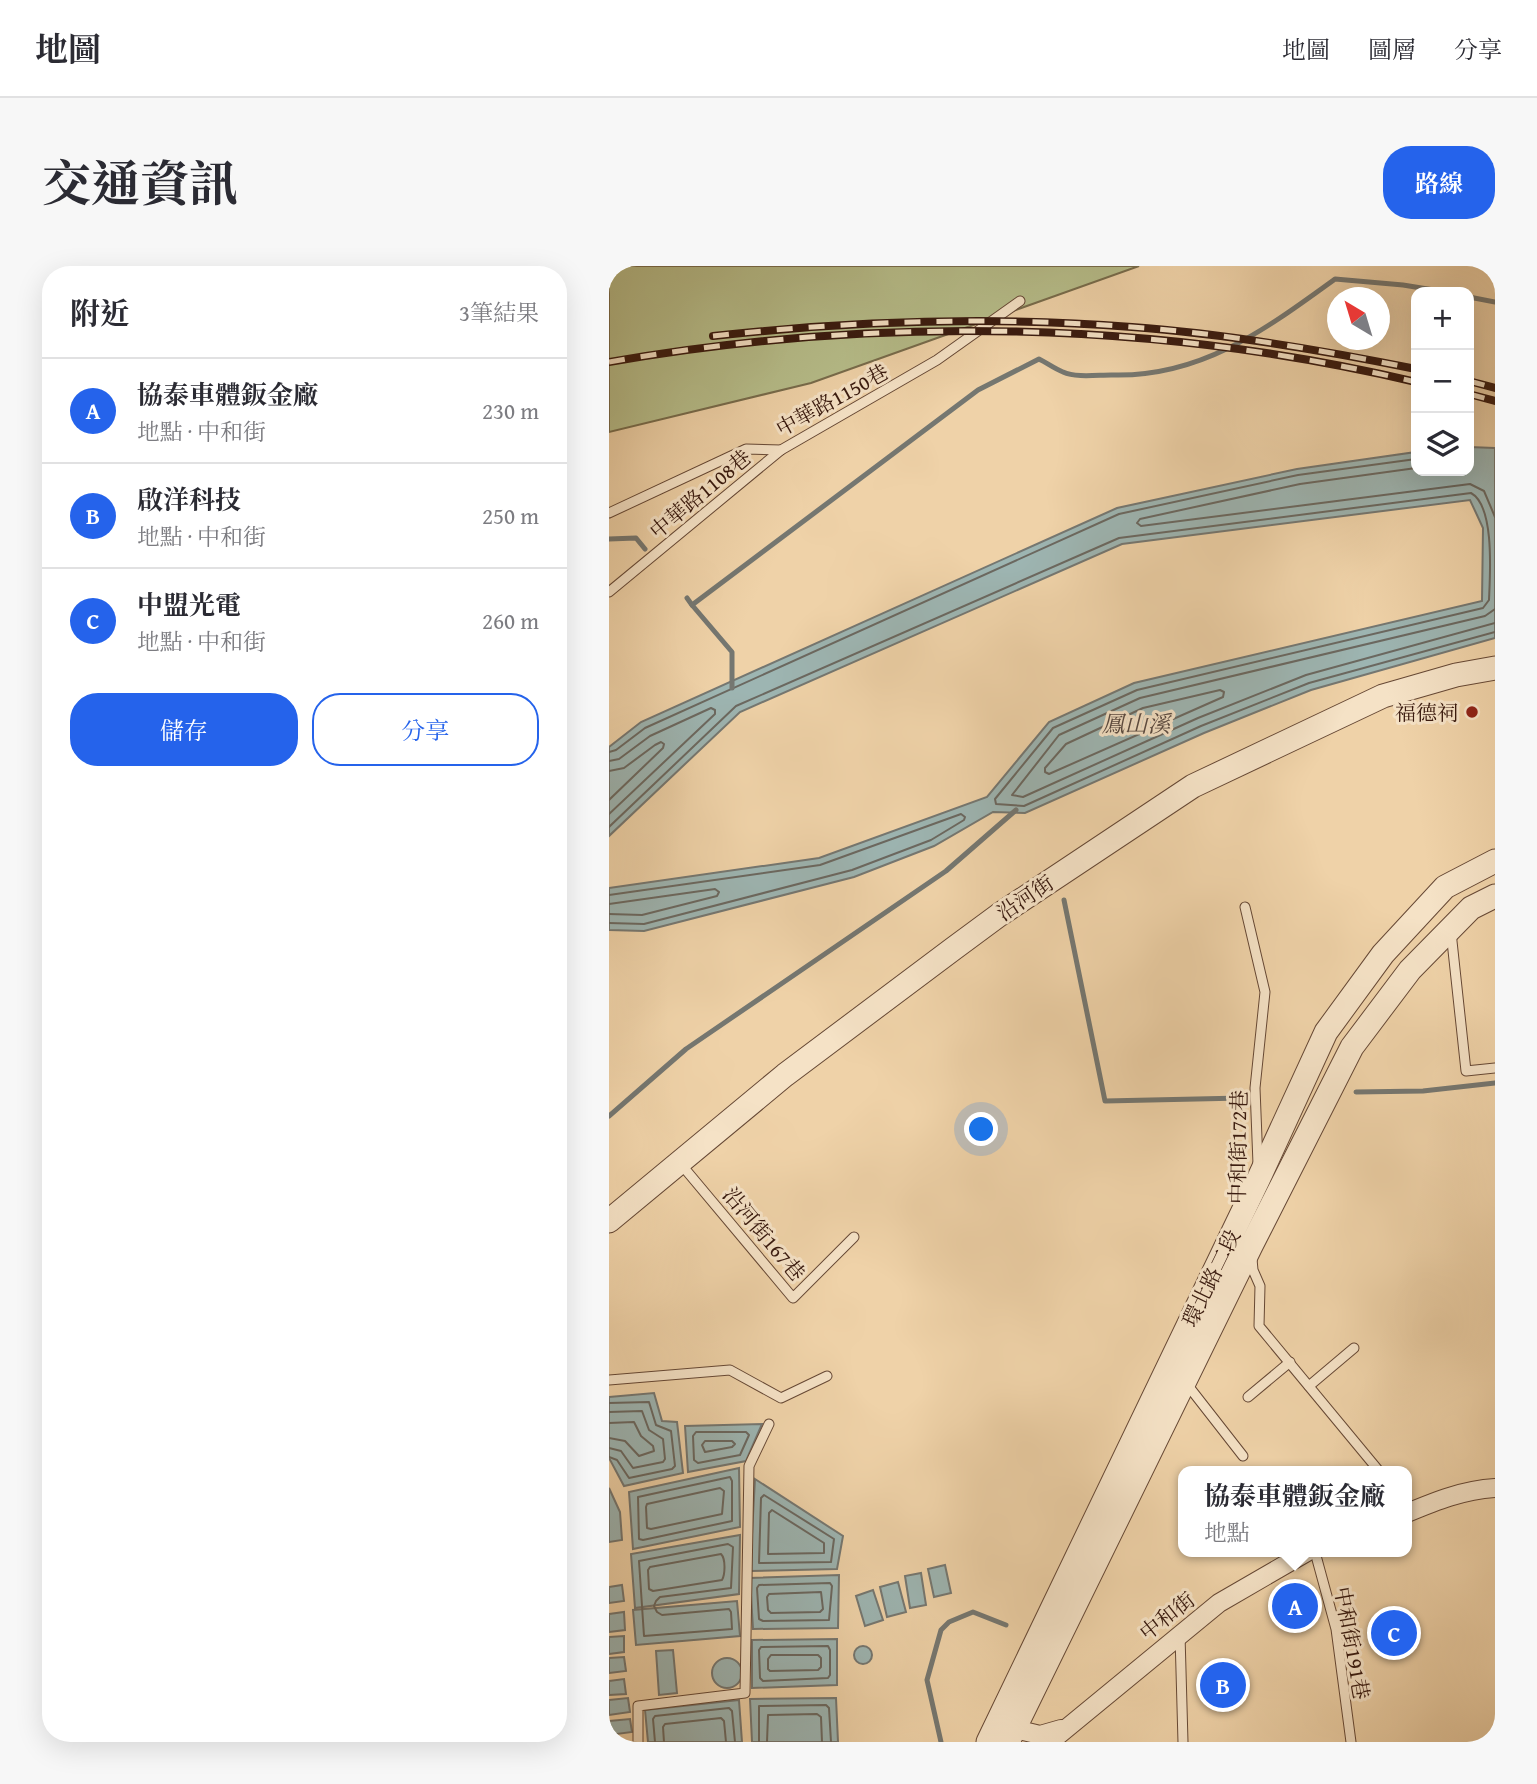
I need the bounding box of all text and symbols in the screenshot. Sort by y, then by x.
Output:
text: 地圖 [35,25,101,73]
text: 地圖 [1282,32,1330,67]
text: 圖層 [1368,32,1416,67]
text: 分享 [1454,32,1502,67]
button: 路線 [1383,146,1495,219]
text: 交通資訊 [42,147,238,219]
north arrow [1327,287,1390,350]
map controls [1411,287,1474,476]
button: + [1411,287,1474,350]
text: 附近 [70,291,130,335]
text: 3筆結果 [459,296,539,329]
button: − [1411,350,1474,413]
street label: 中華路1150巷 [770,356,894,444]
text: 協泰車體鈑金廠 [137,375,319,414]
text: A [86,394,100,427]
text: 230 m [482,394,539,427]
button: layers [1411,413,1474,476]
text: 地點 · 中和街 [137,415,266,448]
street label: 中華路1108巷 [642,442,758,546]
text: 啟洋科技 [137,480,241,519]
text: B [86,499,100,532]
text: 250 m [482,499,539,532]
text: 地點 · 中和街 [137,520,266,553]
text: 中盟光電 [137,585,241,624]
text: C [86,604,100,637]
text: 260 m [482,604,539,637]
text: 地點 · 中和街 [137,625,266,658]
button: 儲存 [70,693,298,766]
button: 分享 [312,693,539,766]
place label: 福德祠 [1395,697,1458,728]
marker: 福德祠 [1464,704,1480,720]
water label: 鳳山溪 [1102,707,1174,740]
street label: 沿河街 [990,868,1060,928]
street label: 中和街172巷 [1222,1090,1254,1204]
your location [964,1112,998,1146]
street label: 沿河街167巷 [715,1180,813,1288]
street label: 環北路二段 [1174,1224,1248,1332]
popup [1178,1466,1412,1557]
text: 協泰車體鈑金廠 [1204,1476,1386,1515]
text: 地點 [1204,1516,1250,1549]
pin: A [1272,1580,1318,1632]
street label: 中和街 [1133,1584,1201,1648]
street label: 中和街191巷 [1327,1584,1377,1702]
pin: C [1371,1607,1417,1659]
pin: B [1200,1659,1246,1711]

